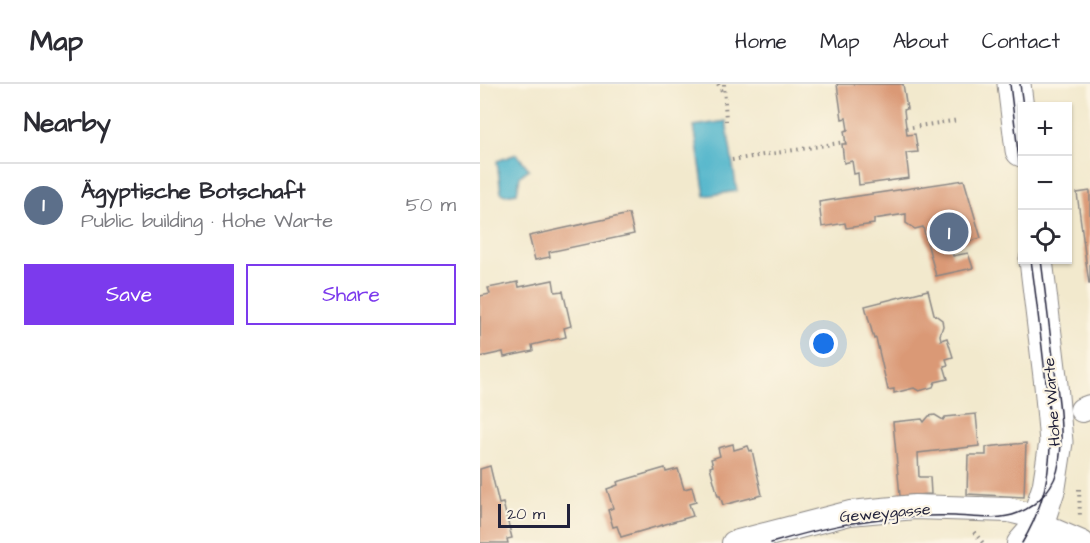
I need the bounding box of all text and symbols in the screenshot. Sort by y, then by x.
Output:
text: Map [30,22,83,61]
text: Home [735,27,787,56]
text: Map [820,27,860,56]
text: About [893,27,949,56]
text: Contact [982,27,1060,56]
map controls [1018,102,1072,264]
button: + [1018,102,1072,156]
text: Nearby [24,105,111,141]
button: − [1018,156,1072,210]
text: Ägyptische Botschaft [81,176,305,207]
text: 1 [42,191,45,219]
text: 50 m [406,191,456,219]
text: Public building · Hohe Warte [81,207,333,235]
pin: 1 [930,210,968,254]
button: locate [1018,210,1072,264]
button: Save [24,264,234,325]
button: Share [246,264,456,325]
your location [809,329,838,358]
street label: Hohe Warte [1038,357,1066,447]
street label: Geweygasse [839,498,932,529]
scale bar [498,501,570,528]
text: 20 m [507,503,545,525]

